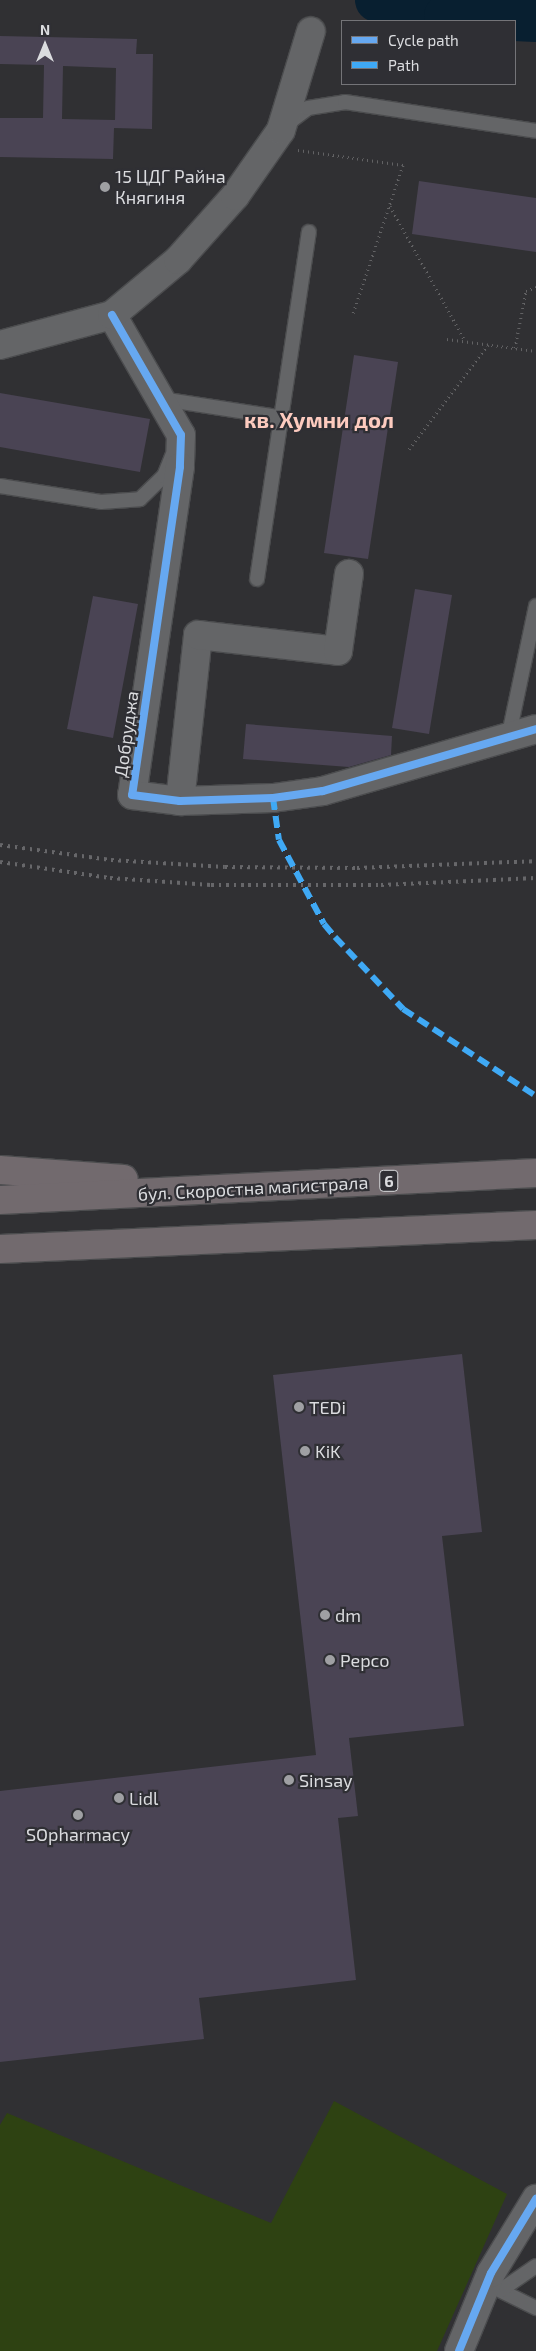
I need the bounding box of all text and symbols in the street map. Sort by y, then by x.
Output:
north arrow [20,20,70,70]
legend [341,20,516,85]
text: N [40,21,50,38]
text: Cycle path [388,31,459,49]
text: Path [388,56,419,74]
place label: 15 ЦДГ Райна Княгиня [115,166,226,208]
marker: 15 ЦДГ Райна Княгиня [99,181,111,193]
district label: кв. Хумни дол [244,407,394,433]
street label: Добруджа [109,689,143,779]
road number: 6 [379,1168,399,1194]
street label: бул. Скоростна магистрала [137,1171,369,1205]
place label: TEDi [309,1396,346,1418]
marker: TEDi [293,1401,305,1413]
place label: KiK [315,1440,341,1462]
marker: KiK [299,1445,311,1457]
place label: dm [335,1604,361,1626]
marker: dm [319,1609,331,1621]
place label: Pepco [340,1649,389,1671]
marker: Pepco [324,1654,336,1666]
place label: Sinsay [299,1769,353,1791]
marker: Sinsay [283,1774,295,1786]
place label: Lidl [129,1787,158,1809]
marker: Lidl [113,1792,125,1804]
marker: SOpharmacy [72,1809,84,1821]
place label: SOpharmacy [26,1823,130,1845]

